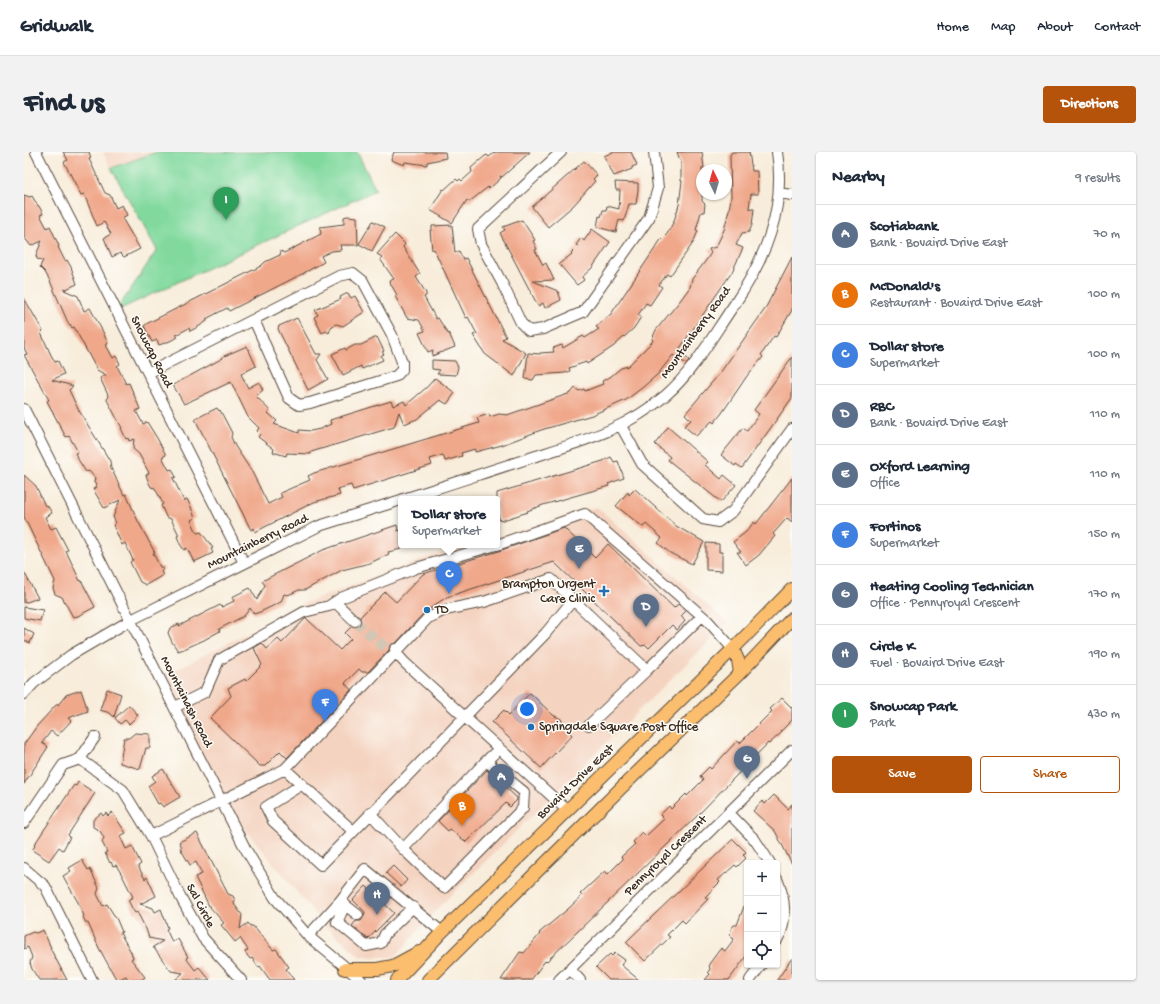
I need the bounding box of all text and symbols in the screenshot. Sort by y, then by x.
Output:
text: Gridwalk [20,16,92,39]
text: Home [937,19,969,36]
text: Map [991,19,1015,36]
text: About [1037,19,1073,36]
text: Contact [1095,19,1140,36]
button: Directions [1043,86,1136,123]
text: Find us [24,88,104,121]
north arrow [696,164,732,200]
text: Nearby [832,168,885,188]
text: 9 results [1075,171,1120,186]
pin: I [213,187,239,220]
text: Scotiabank [870,218,938,236]
text: A [841,227,849,242]
text: 70 m [1094,227,1120,242]
text: Bank · Bovaird Drive East [870,236,1007,251]
text: McDonald's [870,278,940,296]
street label: Mountainberry Road [658,283,735,382]
text: B [842,287,848,302]
text: 100 m [1088,287,1120,302]
text: Restaurant · Bovaird Drive East [870,296,1042,311]
street label: Snowcap Road [126,314,176,392]
text: Dollar store [870,338,944,356]
text: C [841,347,849,362]
text: 100 m [1088,347,1120,362]
text: Supermarket [870,356,939,371]
text: RBC [870,398,894,416]
text: D [841,407,849,422]
text: 110 m [1090,407,1120,422]
text: Bank · Bovaird Drive East [870,416,1007,431]
text: Oxford Learning [870,458,970,476]
text: E [841,467,849,482]
text: 110 m [1090,467,1120,482]
text: Office [870,476,900,491]
popup [398,496,500,548]
text: Dollar store [412,506,486,524]
street label: Mountainberry Road [205,510,312,573]
text: Fortinos [870,518,921,536]
text: Supermarket [412,524,481,539]
text: F [842,527,848,542]
text: 150 m [1088,527,1120,542]
pin: E [566,536,592,569]
text: Supermarket [870,536,939,551]
pin: C [436,561,462,594]
place label: Brampton Urgent Care Clinic [501,577,597,607]
text: Heating Cooling Technician [870,578,1034,596]
marker: Brampton Urgent Care Clinic [598,585,610,597]
text: G [841,587,849,602]
text: 170 m [1088,587,1120,602]
pin: D [633,594,659,627]
text: Office · Pennyroyal Crescent [870,596,1019,611]
place label: TD [434,603,449,618]
marker: TD [422,605,432,615]
text: Circle K [870,638,915,656]
text: H [841,647,849,662]
text: 190 m [1089,647,1120,662]
street label: Mountainash Road [157,654,216,751]
text: Fuel · Bovaird Drive East [870,656,1004,671]
pin: F [312,689,338,722]
text: Snowcap Park [870,698,956,716]
your location [517,699,537,719]
text: I [843,707,847,722]
text: 430 m [1087,707,1120,722]
text: Park [870,716,895,731]
place label: Springdale Square Post Office [539,720,699,735]
marker: Springdale Square Post Office [526,722,536,732]
street label: Bovaird Drive East [534,740,619,823]
pin: G [734,746,760,779]
button: Save [832,756,972,793]
button: Share [980,756,1120,793]
pin: A [488,764,514,797]
pin: B [449,793,475,826]
street label: Pennyroyal Crescent [621,811,712,900]
map controls [744,860,780,968]
button: + [744,860,780,896]
street label: Sal Circle [182,881,218,931]
pin: H [364,882,390,915]
button: − [744,896,780,932]
button: locate [744,932,780,968]

